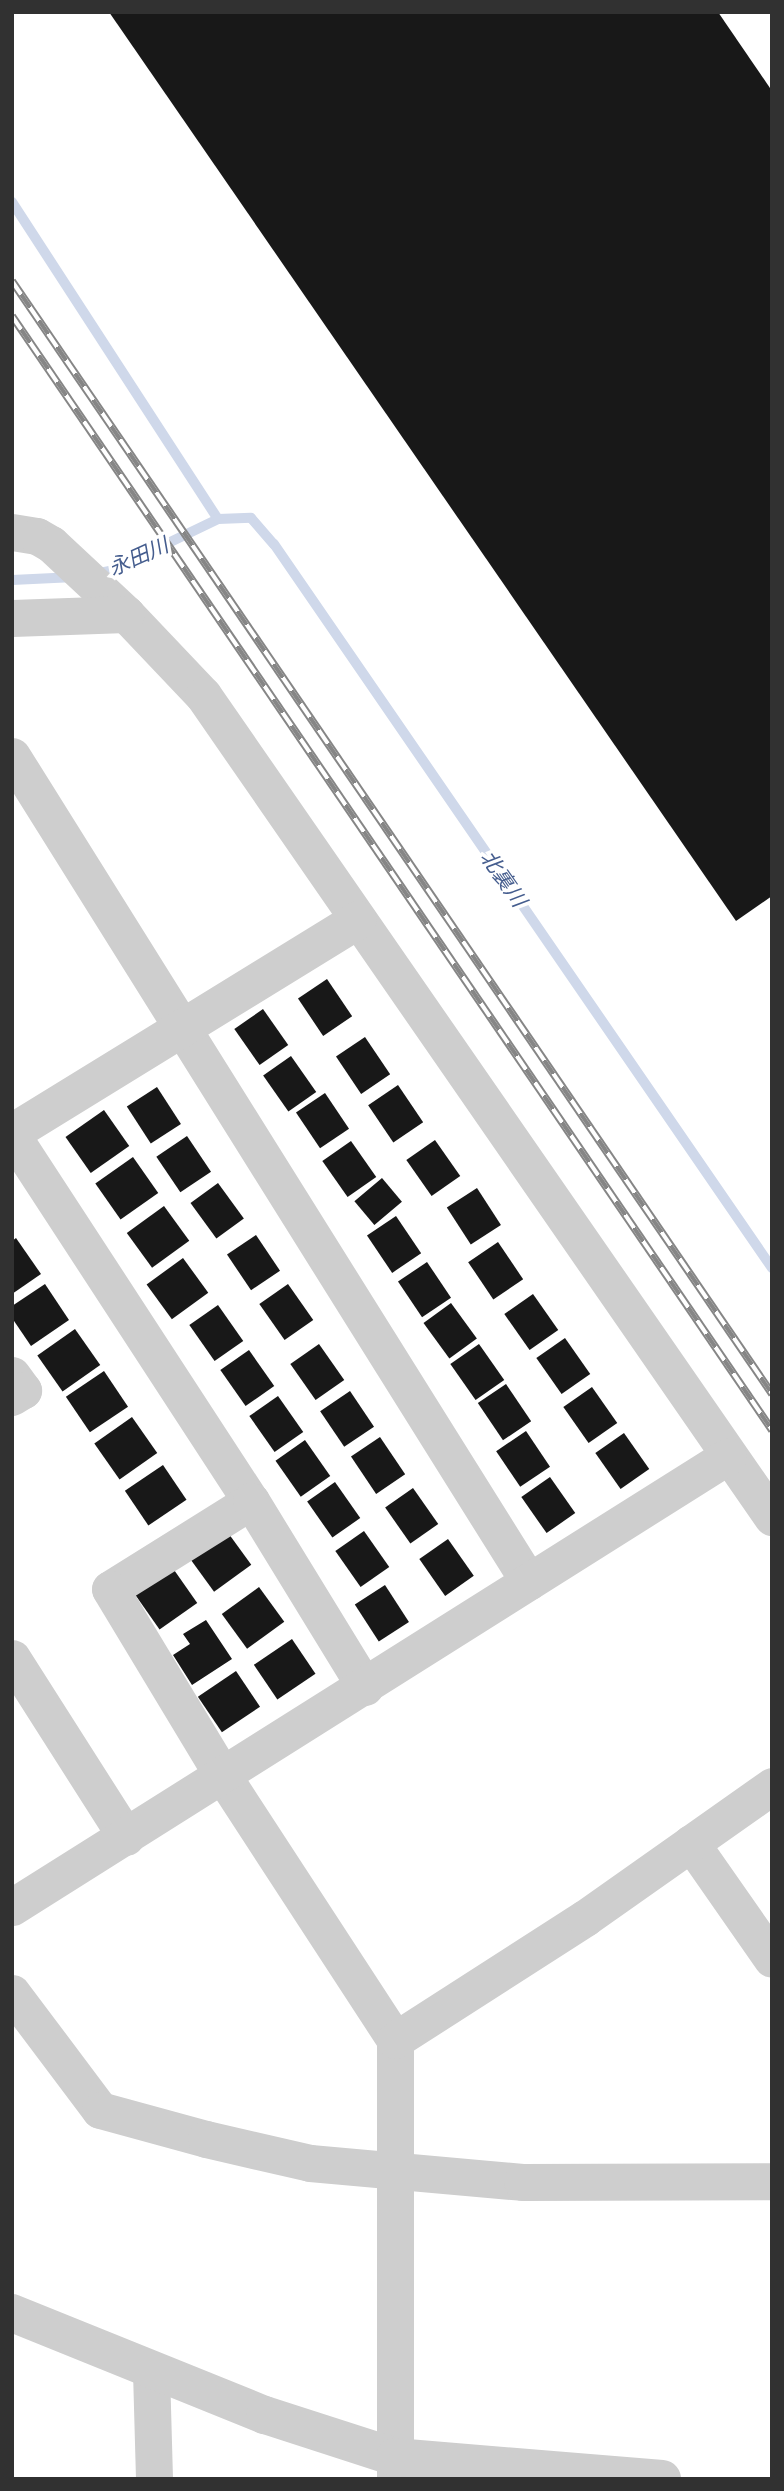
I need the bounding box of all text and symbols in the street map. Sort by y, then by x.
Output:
water label: 永田川 [104,532,172,580]
water label: 北裏川 [476,845,532,911]

